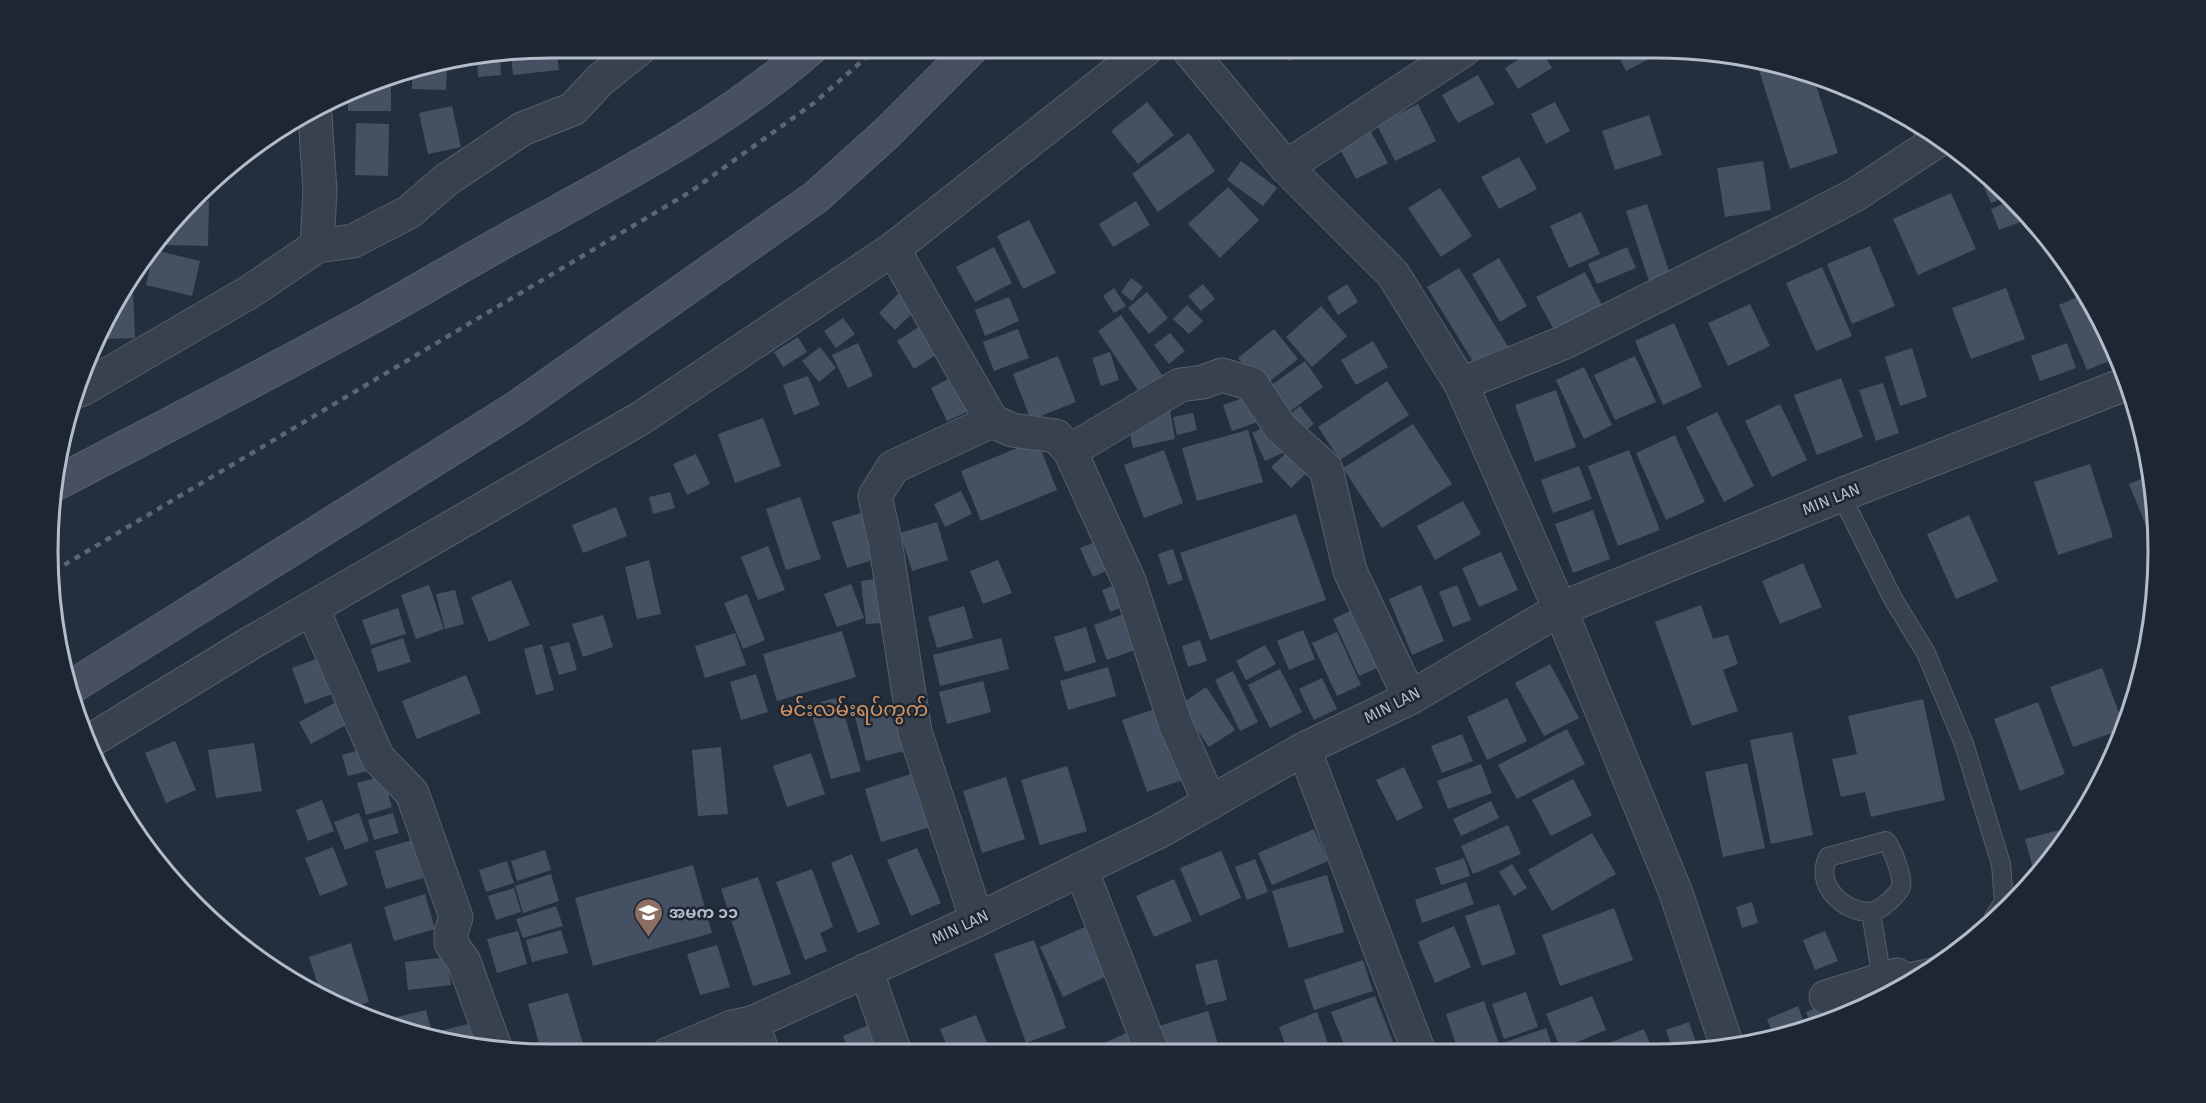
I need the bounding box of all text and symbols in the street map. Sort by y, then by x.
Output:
street label: MIN LAN [1799,479,1863,519]
street label: MIN LAN [1361,683,1423,727]
district label: မင်းလမ်းရပ်ကွက် [780,695,928,725]
school or university icon: အမက ၁၁ [632,896,664,938]
place label: အမက ၁၁ [669,903,738,922]
street label: MIN LAN [929,906,991,948]

